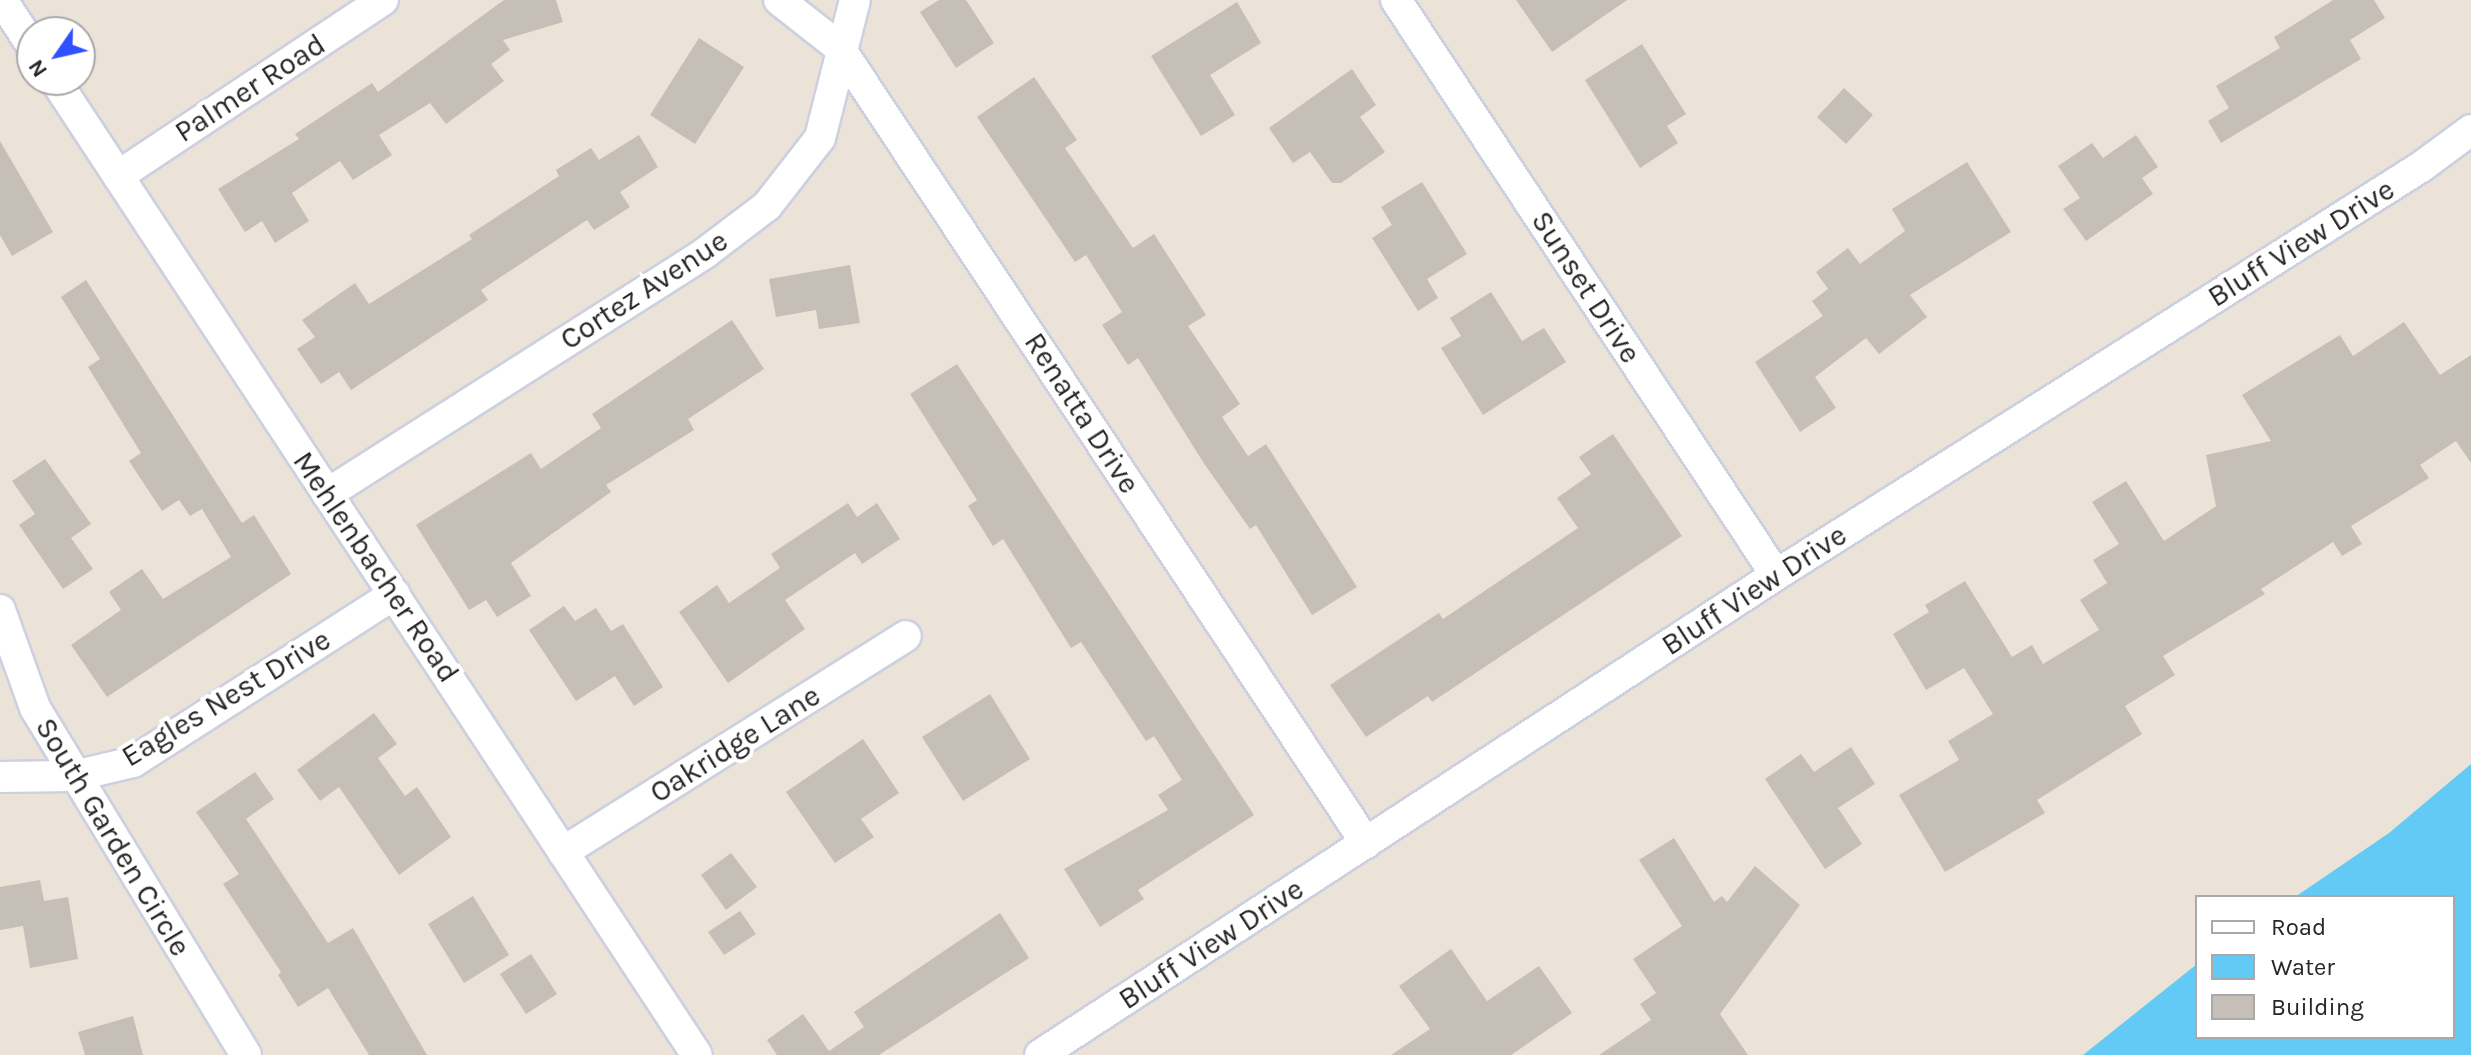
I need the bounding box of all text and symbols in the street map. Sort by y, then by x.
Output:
north arrow [16,16,96,96]
street label: Palmer Road [168,26,332,150]
text: N [23,54,53,82]
street label: Bluff View Drive [2201,171,2401,315]
street label: Sunset Drive [1524,204,1648,370]
street label: Cortez Avenue [554,223,734,357]
street label: Renatta Drive [1017,326,1147,500]
street label: Mehlenbacher Road [285,445,467,689]
street label: Bluff View Drive [1655,517,1853,663]
street label: Eagles Nest Drive [115,621,337,775]
street label: Oakridge Lane [643,677,827,811]
street label: South Garden Circle [28,711,198,963]
street label: Bluff View Drive [1112,871,1310,1017]
legend [2195,895,2455,1039]
text: Road [2271,913,2326,941]
text: Water [2271,953,2335,981]
text: Building [2271,993,2364,1021]

